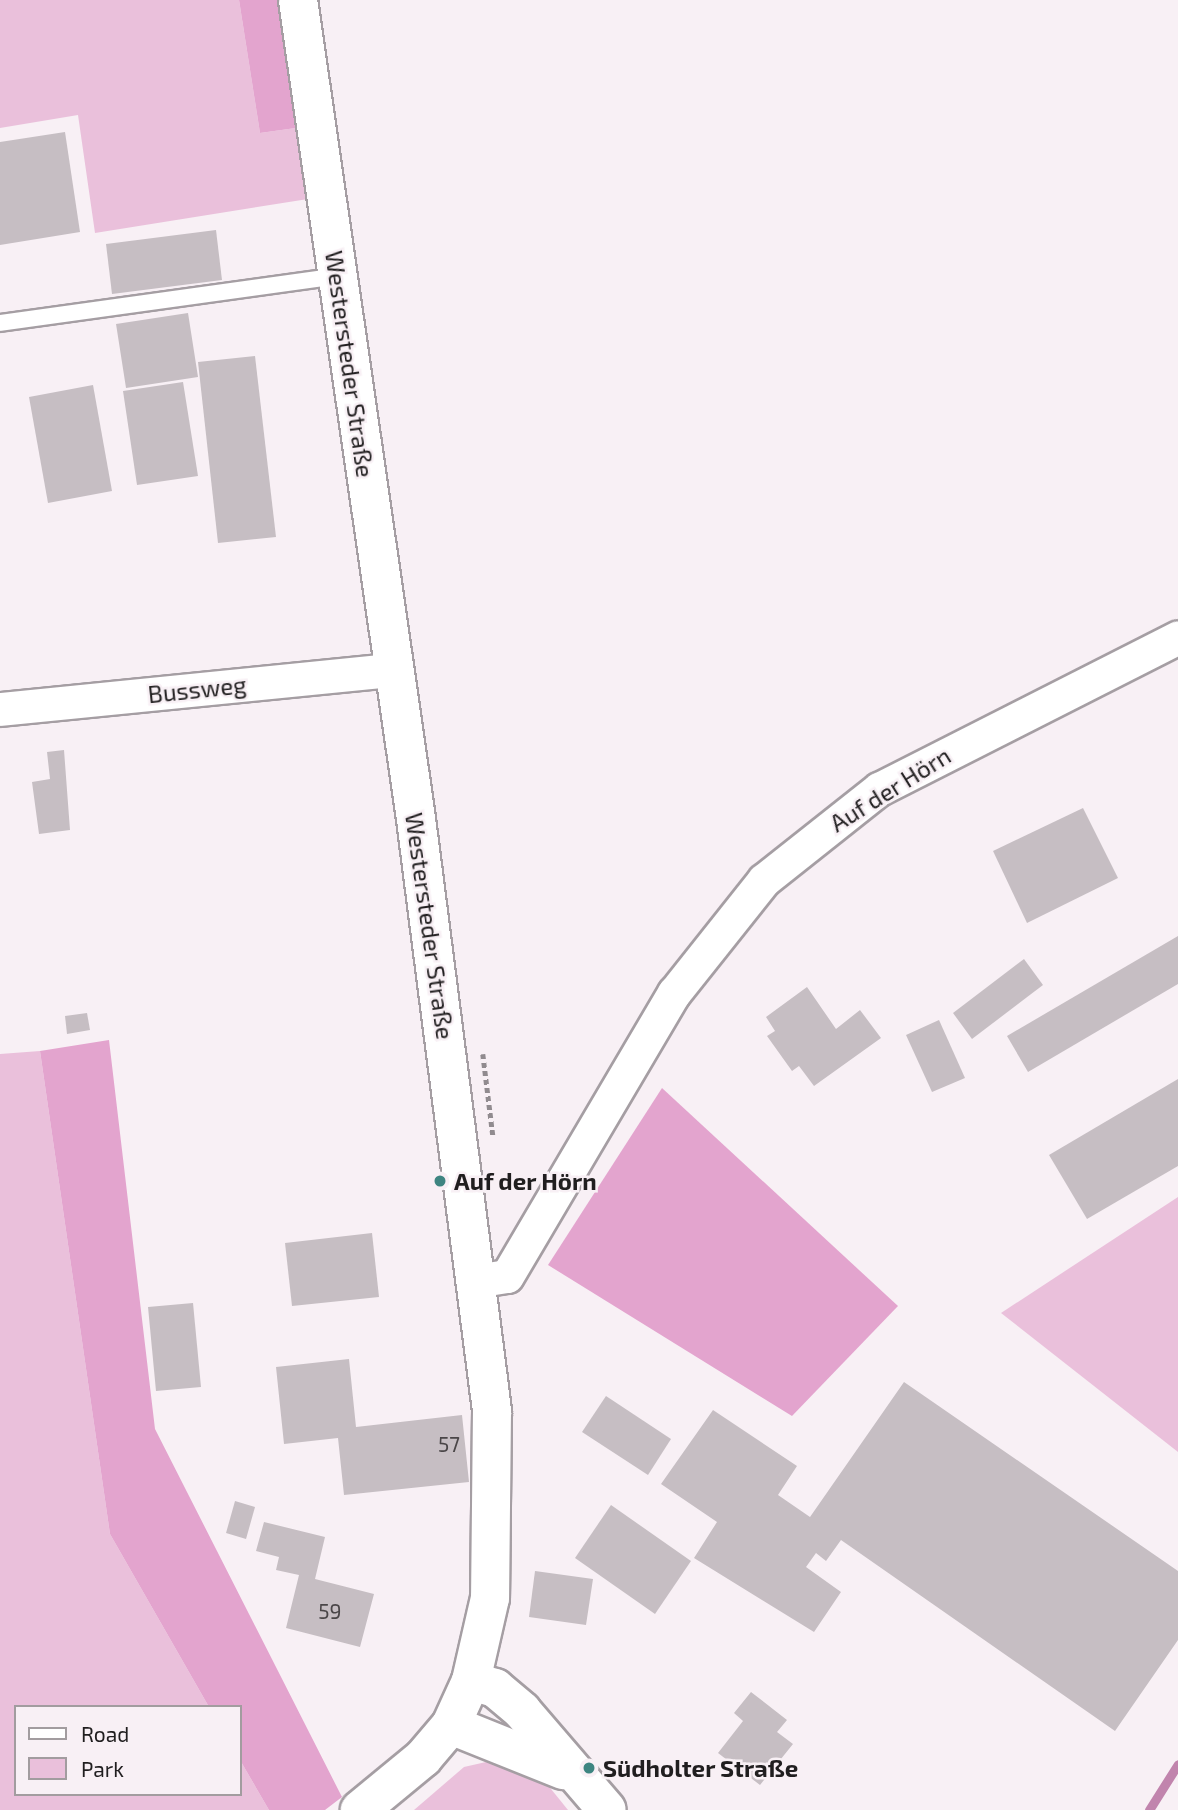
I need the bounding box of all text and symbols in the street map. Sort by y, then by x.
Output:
street label: Westersteder Straße [320,248,380,480]
street label: Bussweg [146,670,248,708]
street label: Auf der Hörn [824,740,956,838]
street label: Westersteder Straße [400,810,460,1042]
place label: Auf der Hörn [454,1167,597,1195]
marker: Auf der Hörn [432,1173,448,1189]
house number: 57 [438,1431,460,1457]
house number: 59 [318,1598,342,1624]
legend [14,1705,242,1796]
text: Road [81,1721,129,1746]
place label: Südholter Straße [603,1754,799,1782]
text: Park [81,1756,124,1781]
marker: Südholter Straße [581,1760,597,1776]

